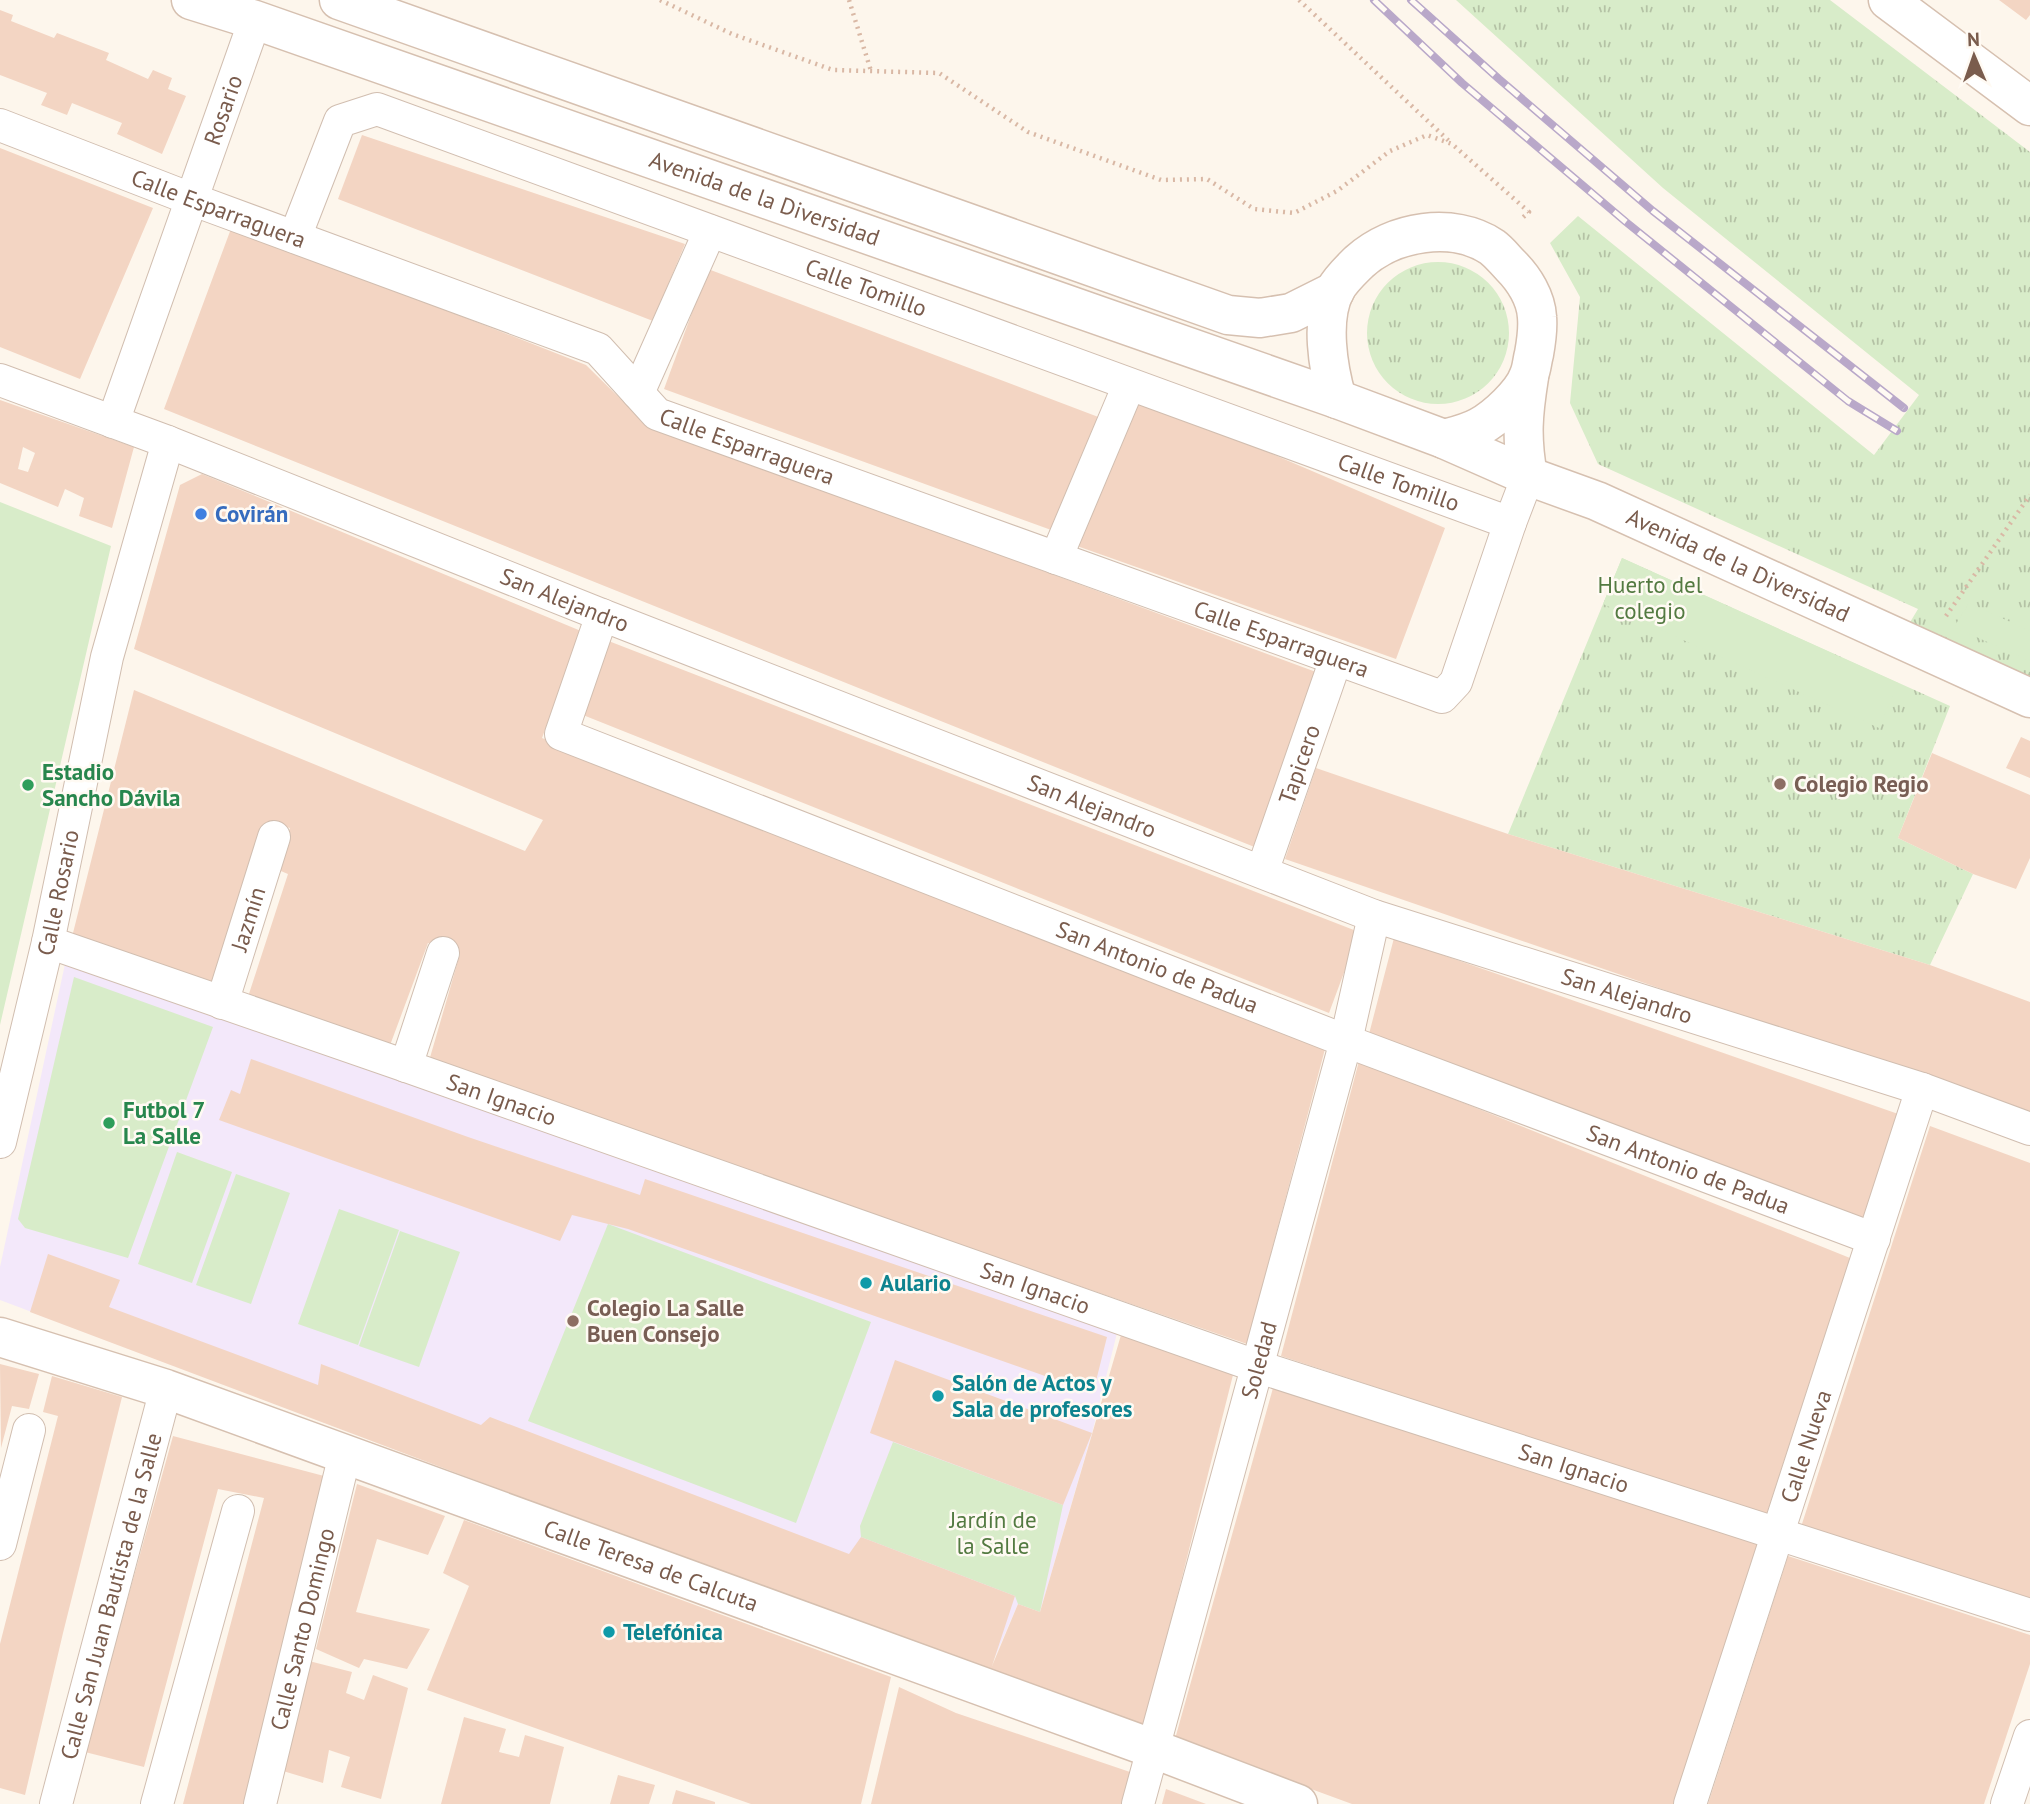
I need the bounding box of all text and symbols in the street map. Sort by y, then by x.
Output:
north arrow [1939,21,2009,91]
text: N [1967,27,1980,51]
street label: Rosario [197,71,248,149]
street label: Avenida de la Diversidad [646,144,884,252]
street label: Calle Esparraguera [127,162,310,254]
street label: Calle Tomillo [801,252,931,323]
street label: Calle Esparraguera [656,401,839,491]
street label: Calle Tomillo [1334,446,1464,517]
place label: Covirán [215,499,288,528]
street label: Avenida de la Diversidad [1622,501,1855,628]
marker: Covirán [193,506,209,522]
street label: San Alejandro [496,561,633,638]
park label: Huerto del colegio [1598,570,1703,625]
street label: Calle Esparraguera [1190,594,1373,683]
street label: Tapicero [1272,721,1326,808]
place label: Estadio Sancho Dávila [42,757,180,812]
street label: San Alejandro [1023,767,1161,844]
place label: Colegio Regio [1794,769,1929,798]
marker: Colegio Regio [1772,776,1788,792]
marker: Estadio Sancho Dávila [20,777,36,793]
street label: Calle Rosario [30,827,85,958]
street label: Jazmín [224,883,272,956]
street label: San Antonio de Padua [1052,914,1263,1019]
street label: San Alejandro [1558,961,1696,1030]
street label: San Ignacio [443,1066,560,1132]
place label: Futbol 7 La Salle [123,1095,205,1150]
marker: Futbol 7 La Salle [101,1115,117,1131]
street label: San Antonio de Padua [1583,1117,1794,1220]
street label: San Ignacio [977,1255,1094,1320]
place label: Aulario [880,1268,951,1297]
marker: Aulario [858,1275,874,1291]
place label: Colegio La Salle Buen Consejo [587,1293,744,1348]
marker: Colegio La Salle Buen Consejo [565,1313,581,1329]
street label: Soledad [1234,1318,1283,1402]
place label: Salón de Actos y Sala de profesores [952,1368,1133,1423]
street label: Calle Nueva [1774,1386,1837,1506]
marker: Salón de Actos y Sala de profesores [930,1388,946,1404]
street label: Calle San Juan Bautista de la Salle [53,1430,168,1763]
street label: San Ignacio [1515,1436,1633,1499]
park label: Jardín de la Salle [948,1505,1037,1560]
street label: Calle Teresa de Calcuta [540,1513,762,1618]
street label: Calle Santo Domingo [263,1525,341,1733]
place label: Telefónica [623,1617,723,1646]
marker: Telefónica [601,1624,617,1640]

